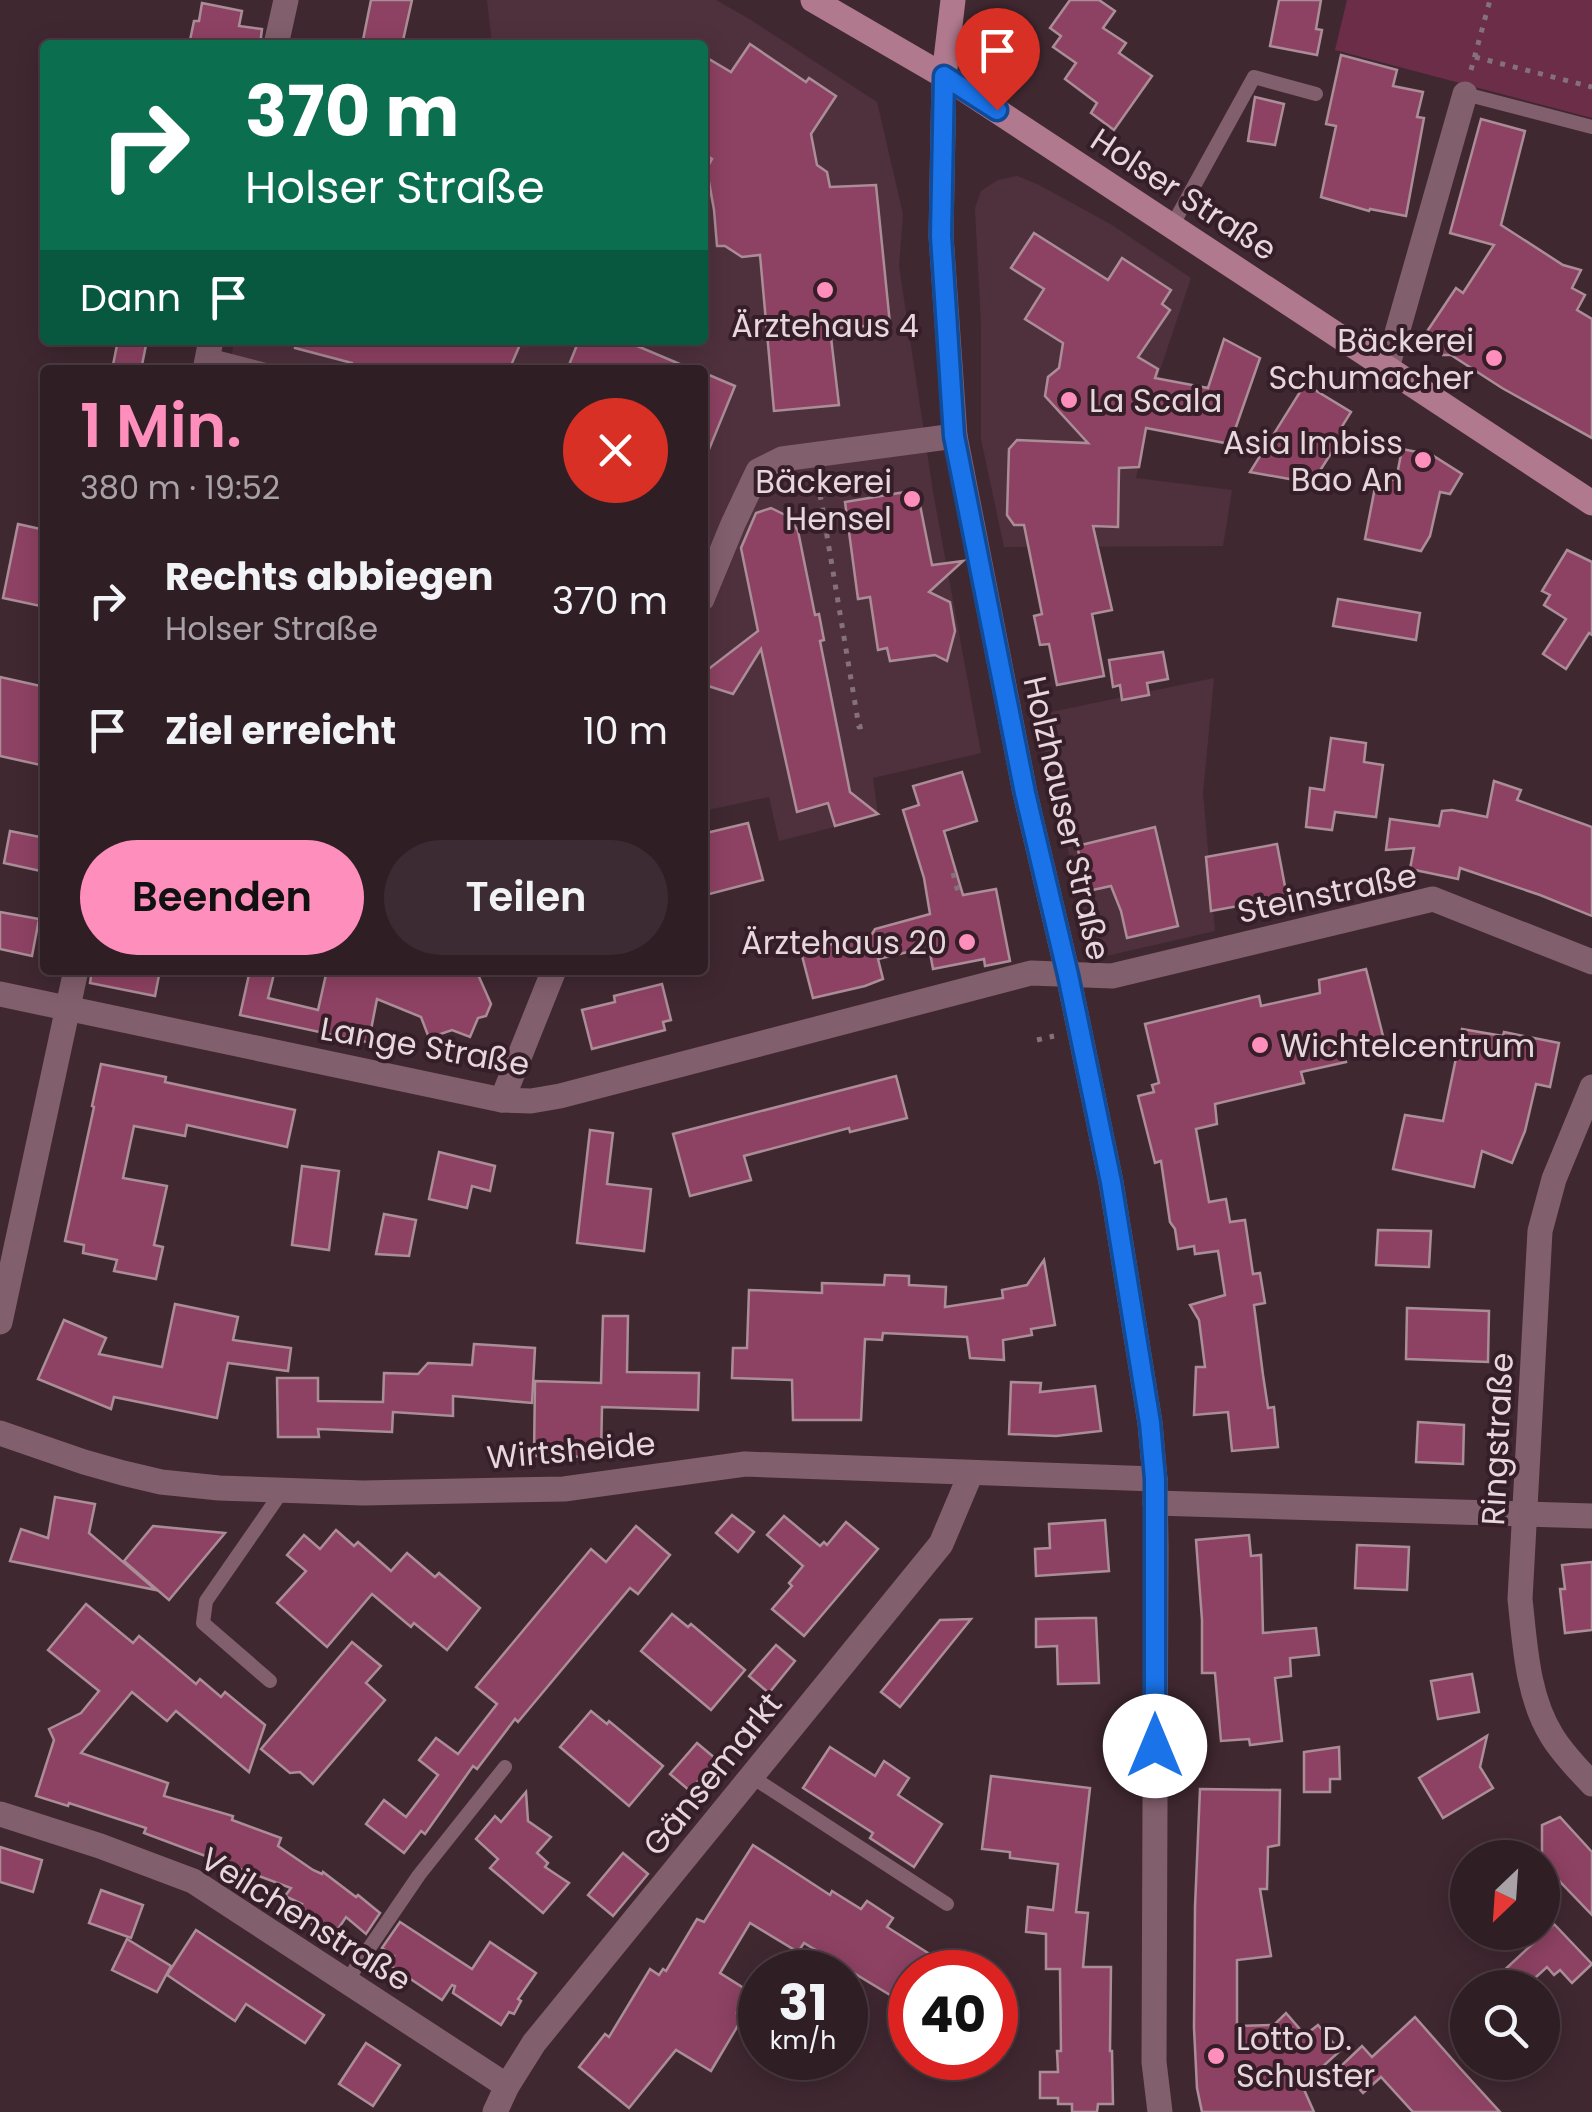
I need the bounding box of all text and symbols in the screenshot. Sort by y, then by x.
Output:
pin [955,8,1040,111]
icon: arrive [970,23,1025,78]
text: 370 m [245,62,459,161]
icon: right [80,80,210,210]
street label: Holser Straße [1082,117,1286,271]
text: Holser Straße [245,156,545,219]
icon: arrive [201,270,256,325]
text: Dann [80,271,181,324]
marker: Ärztehaus 4 [814,279,836,301]
place label: Ärztehaus 4 [731,303,919,348]
place label: Bäckerei Schumacher [1269,318,1474,400]
marker: Bäckerei Schumacher [1483,347,1505,369]
place label: La Scala [1089,378,1222,423]
text: 1 Min. [80,384,242,468]
marker: La Scala [1058,389,1080,411]
button: close [563,398,668,503]
place label: Asia Imbiss Bao An [1223,420,1403,502]
marker: Asia Imbiss Bao An [1412,449,1434,471]
place label: Bäckerei Hensel [755,459,892,541]
text: 380 m · 19:52 [80,465,280,510]
marker: Bäckerei Hensel [901,488,923,510]
text: Rechts abbiegen [165,550,493,603]
icon: right [80,573,135,628]
text: 370 m [552,574,668,627]
text: Holser Straße [165,606,378,651]
street label: Holzhauser Straße [1012,672,1122,964]
icon: arrive [80,703,135,758]
text: Ziel erreicht [165,704,396,757]
text: 10 m [583,704,668,757]
button: Beenden [80,840,364,955]
button: Teilen [384,840,668,955]
street label: Steinstraße [1233,852,1421,934]
place label: Ärztehaus 20 [741,920,947,965]
marker: Ärztehaus 20 [956,931,978,953]
street label: Lange Straße [317,1005,533,1087]
place label: Wichtelcentrum [1280,1023,1535,1068]
marker: Wichtelcentrum [1249,1034,1271,1056]
street label: Ringstraße [1470,1351,1524,1527]
street label: Wirtsheide [485,1420,657,1480]
street label: Gänsemarkt [632,1683,792,1865]
position arrow [1103,1694,1207,1798]
street label: Veilchenstraße [192,1836,420,2002]
north arrow [1450,1840,1560,1950]
map controls [1450,1840,1560,2080]
speed limit sign: 40 [888,1950,1018,2080]
text: 31 [778,1967,828,2038]
button: search [1450,1970,1560,2080]
place label: Lotto D. Schuster [1236,2016,1375,2098]
text: km/h [770,2023,836,2058]
marker: Lotto D. Schuster [1205,2045,1227,2067]

